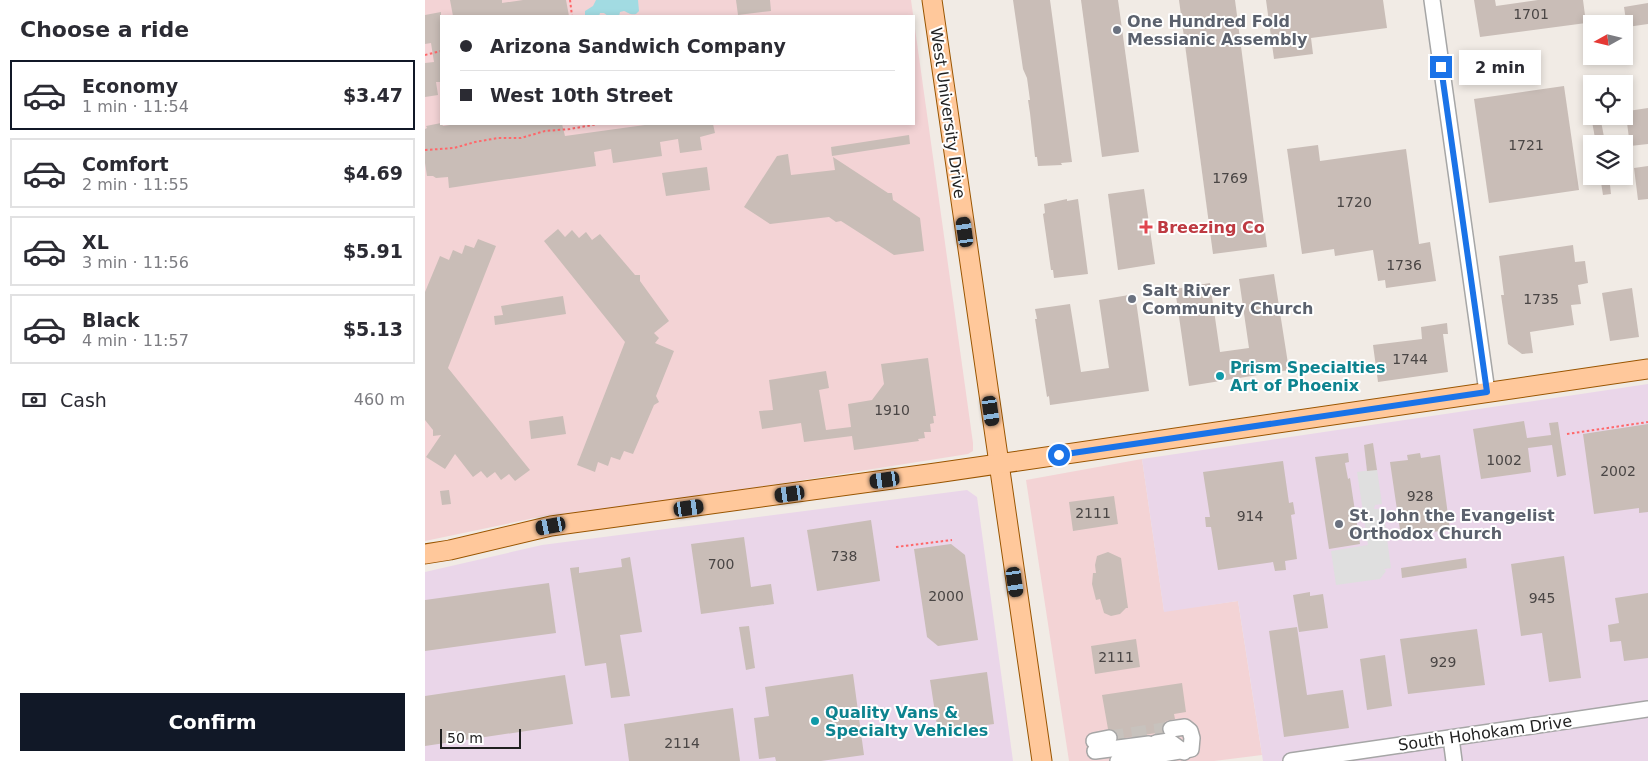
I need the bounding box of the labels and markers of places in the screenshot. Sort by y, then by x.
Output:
place label: One Hundred Fold Messianic Assembly [1127,12,1308,49]
marker: One Hundred Fold Messianic Assembly [1111,24,1123,36]
place label: Breezing Co [1157,218,1265,237]
marker: Breezing Co [1139,220,1153,234]
place label: Salt River Community Church [1142,281,1313,318]
marker: Salt River Community Church [1126,293,1138,305]
place label: Prism Specialties Art of Phoenix [1230,358,1385,395]
marker: Prism Specialties Art of Phoenix [1214,370,1226,382]
place label: St. John the Evangelist Orthodox Church [1349,506,1555,543]
marker: St. John the Evangelist Orthodox Church [1333,518,1345,530]
place label: Quality Vans & Specialty Vehicles [825,703,988,740]
marker: Quality Vans & Specialty Vehicles [809,715,821,727]

